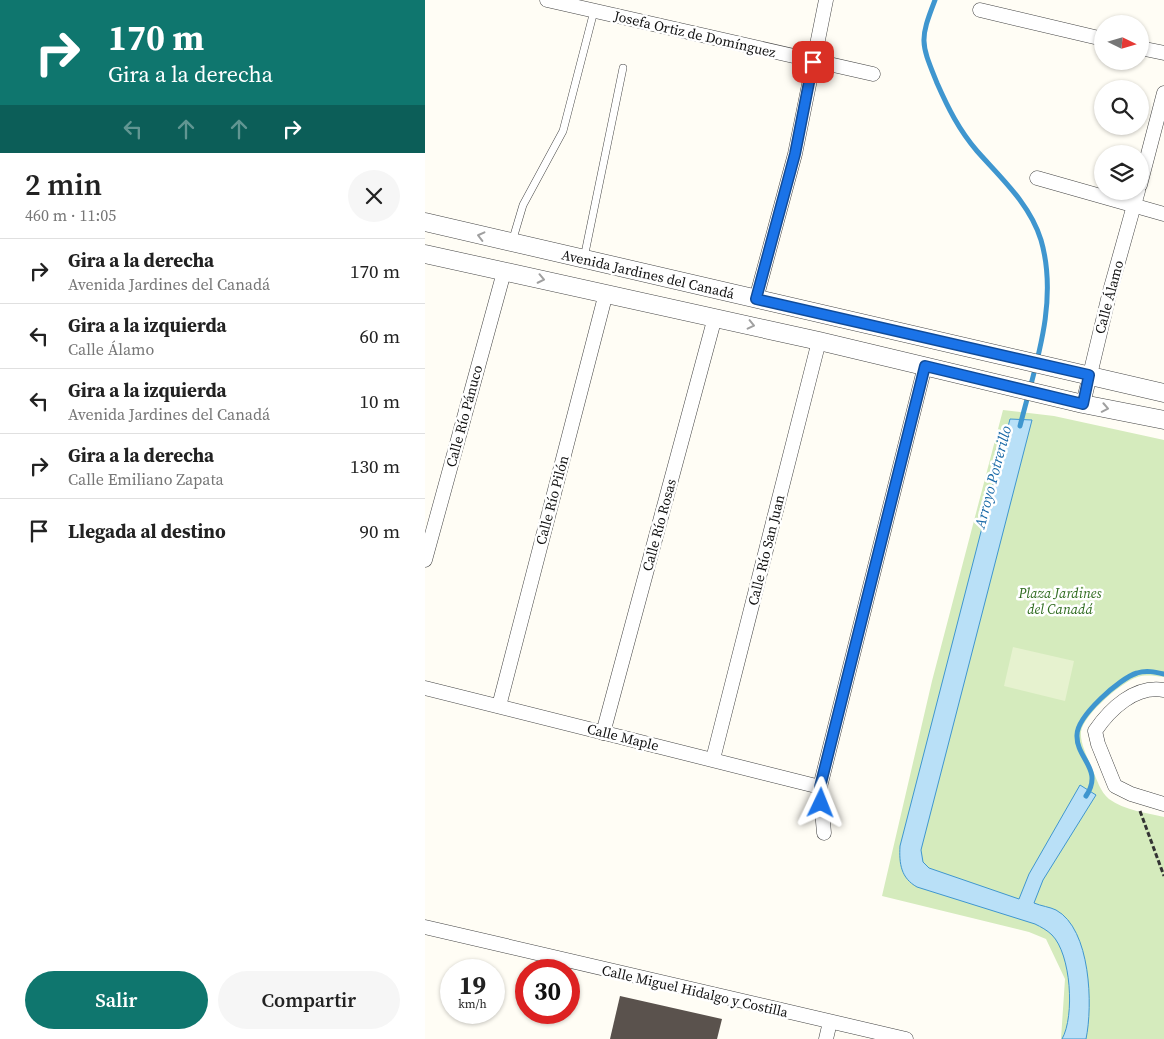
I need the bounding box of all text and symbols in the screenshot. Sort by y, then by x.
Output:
street label: Josefa Ortiz de Domínguez [611,5,778,63]
text: 170 m [108,14,204,62]
north arrow [1094,15,1149,70]
map controls [1094,15,1149,200]
icon: right [25,20,90,85]
pin [792,41,834,83]
icon: arrive [799,48,827,76]
text: Gira a la derecha [108,59,273,89]
button: search [1094,80,1149,135]
icon: left [119,115,147,143]
icon: ahead [172,115,200,143]
icon: ahead [225,115,253,143]
icon: right [278,115,306,143]
button: layers [1094,145,1149,200]
text: 2 min [25,164,102,205]
button: close [348,170,400,222]
text: 460 m · 11:05 [25,204,116,226]
one-way arrow [476,231,485,242]
street label: Avenida Jardines del Canadá [560,244,737,304]
text: Gira a la derecha [68,247,214,273]
icon: right [25,257,53,285]
text: 170 m [350,258,400,284]
street label: Calle Álamo [1090,258,1128,336]
text: Avenida Jardines del Canadá [68,273,270,295]
one-way arrow [536,274,545,284]
text: Gira a la izquierda [68,312,227,338]
one-way arrow [746,319,755,330]
icon: left [25,322,53,350]
text: 60 m [359,323,400,349]
text: Calle Álamo [68,338,154,360]
street label: Calle Río Pánuco [441,362,487,469]
text: Gira a la izquierda [68,377,227,403]
icon: left [25,387,53,415]
text: 10 m [359,388,400,414]
one-way arrow [1100,402,1109,413]
text: Avenida Jardines del Canadá [68,403,270,425]
water label: Arroyo Potrerillo [968,423,1016,531]
text: Gira a la derecha [68,442,214,468]
icon: right [25,452,53,480]
text: 130 m [350,453,400,479]
street label: Calle Río Pilón [530,453,574,547]
text: Calle Emiliano Zapata [68,468,224,490]
street label: Calle Río Rosas [637,477,681,573]
street label: Calle Río San Juan [743,492,790,607]
icon: arrive [25,517,53,545]
text: Llegada al destino [68,518,226,544]
text: 90 m [359,518,400,544]
park label: Plaza Jardines del Canadá [1017,583,1102,619]
street label: Calle Maple [585,718,661,756]
position arrow [794,776,846,828]
speed limit sign: 30 [515,959,580,1024]
street label: Calle Miguel Hidalgo y Costilla [600,960,791,1022]
text: 19 [459,968,486,1002]
button: Salir [25,971,208,1029]
button: Compartir [218,971,400,1029]
text: km/h [458,996,487,1012]

